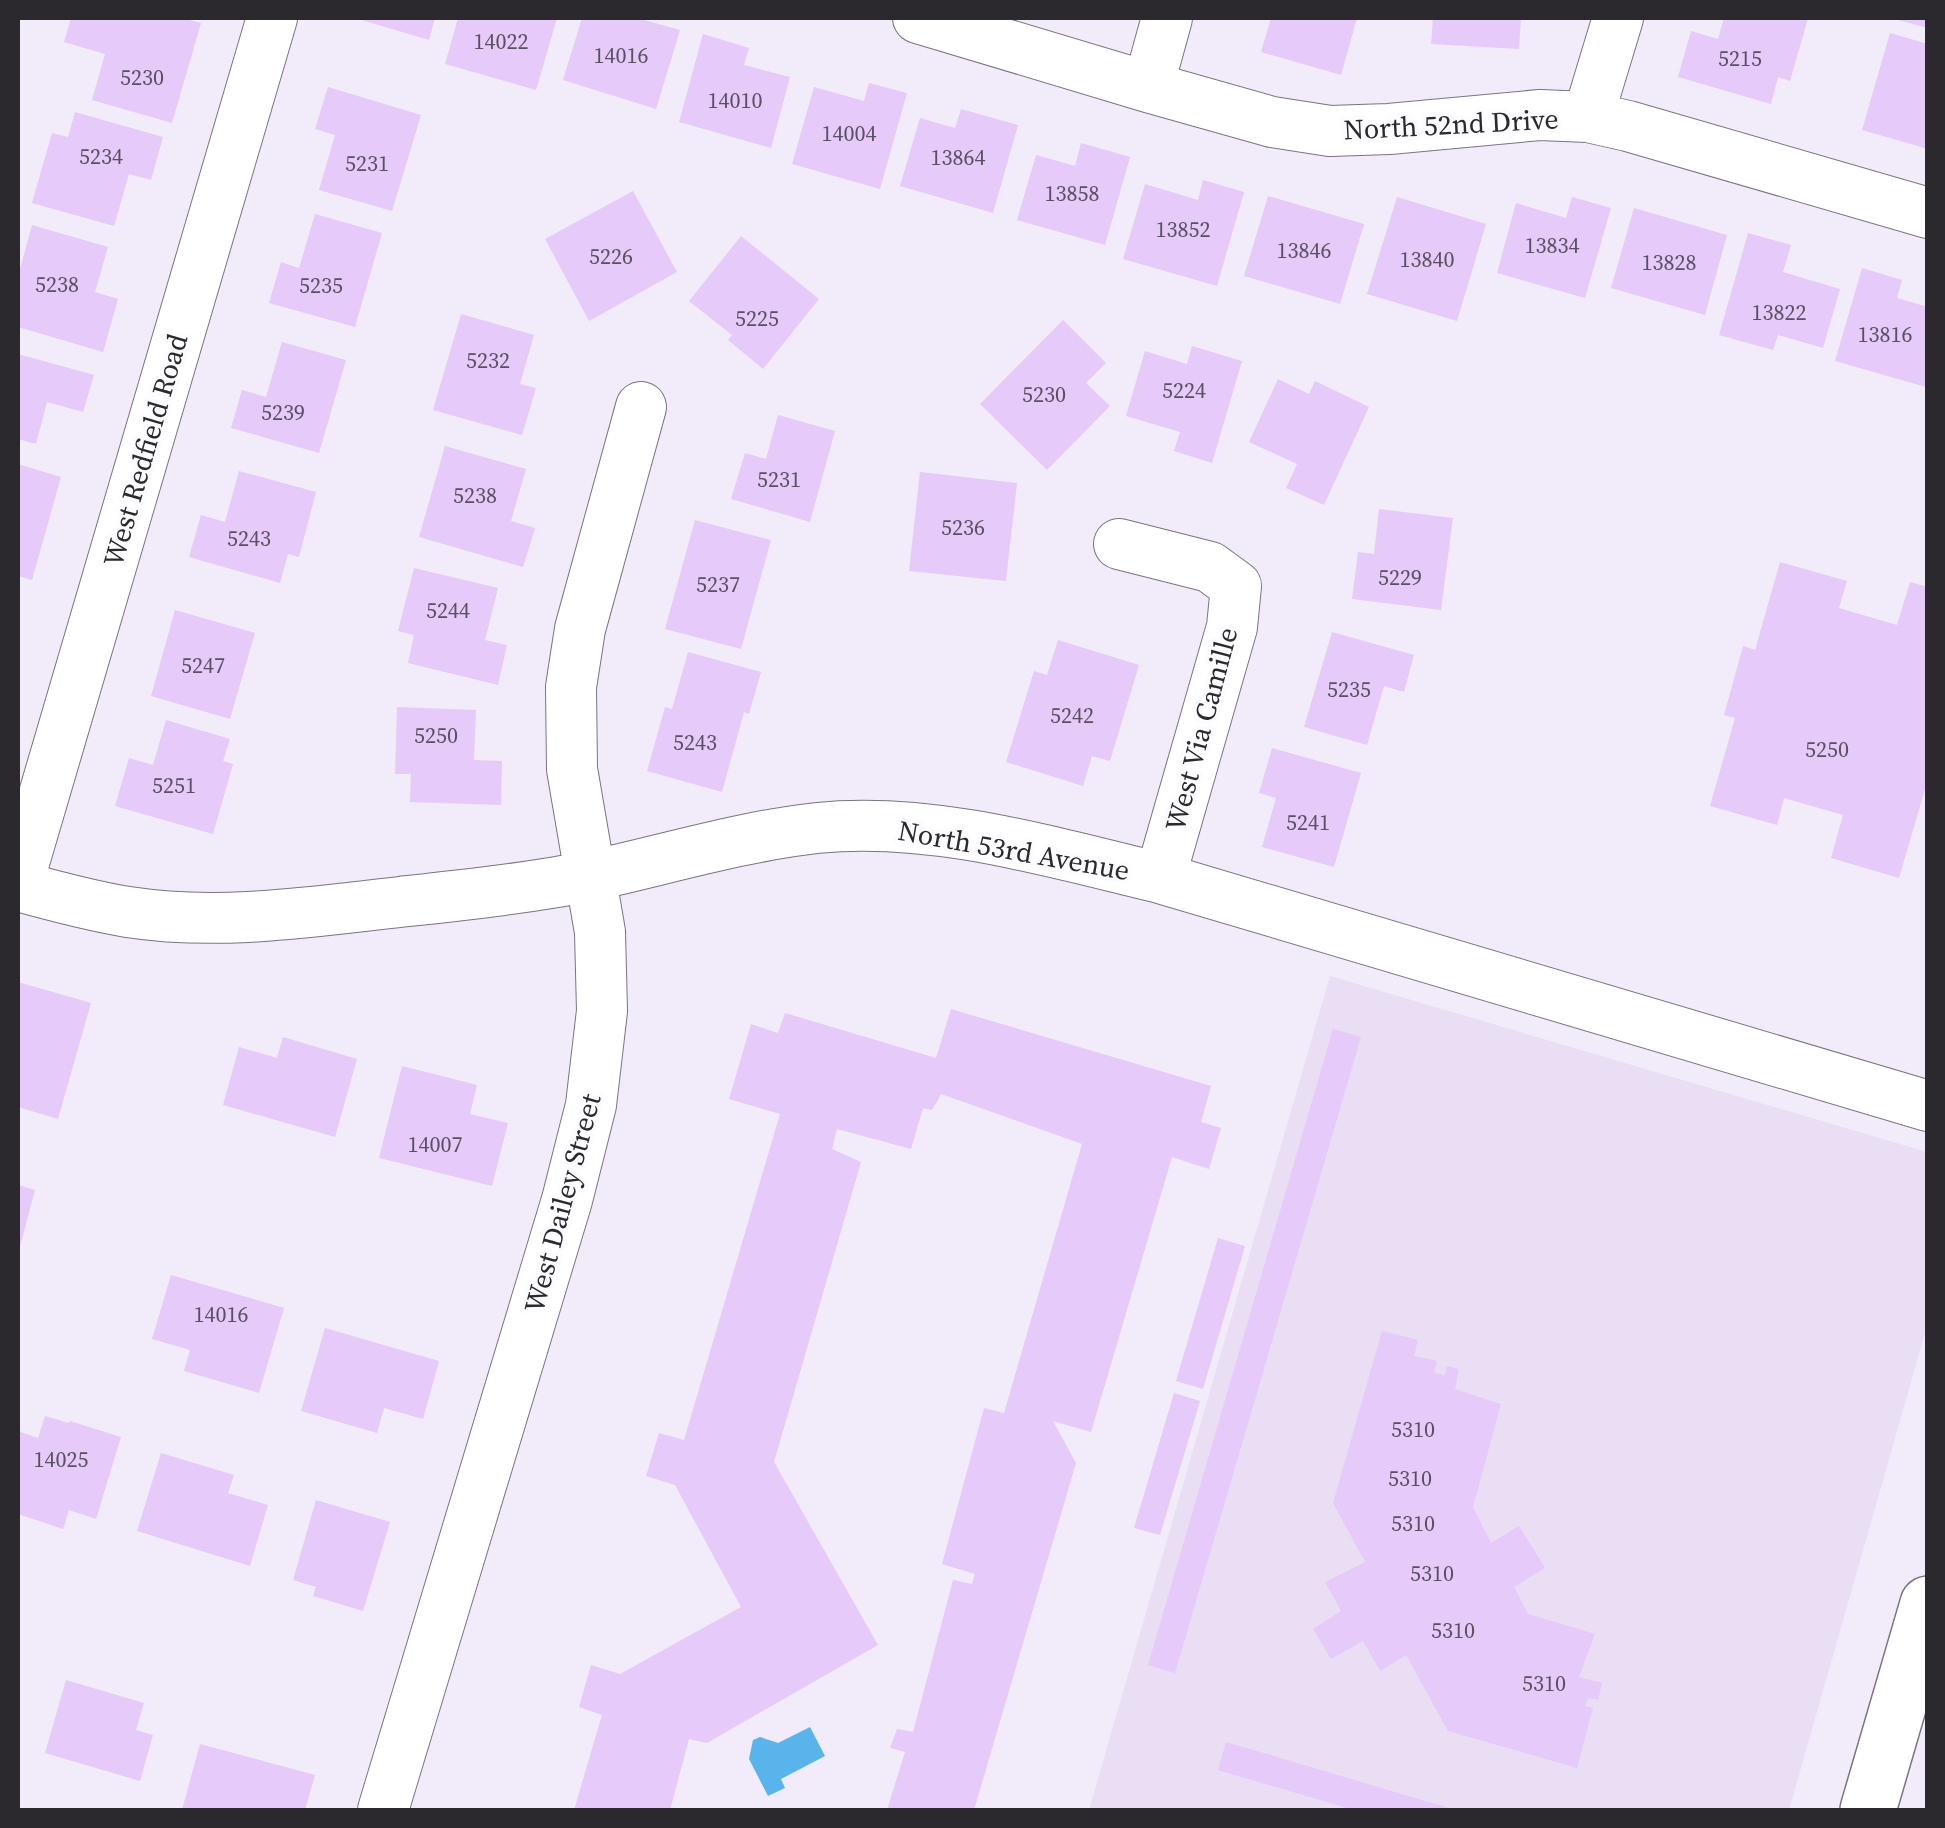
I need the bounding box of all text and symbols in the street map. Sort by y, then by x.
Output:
house number: 14022 [473,26,529,56]
house number: 14016 [593,40,649,70]
house number: 5215 [1718,43,1762,73]
house number: 5230 [120,62,164,92]
house number: 14010 [707,85,763,115]
street label: North 52nd Drive [1342,99,1560,149]
house number: 14004 [821,118,877,148]
house number: 5234 [79,141,123,171]
house number: 13864 [930,142,986,172]
house number: 5231 [345,148,389,178]
house number: 13858 [1044,178,1100,208]
house number: 13852 [1155,214,1211,244]
house number: 13834 [1524,230,1580,260]
house number: 13846 [1276,235,1332,265]
house number: 5226 [589,241,633,271]
house number: 13840 [1399,244,1455,274]
house number: 13828 [1641,247,1697,277]
house number: 5238 [35,269,79,299]
house number: 5235 [299,270,343,300]
house number: 13822 [1751,297,1807,327]
house number: 5225 [735,303,779,333]
house number: 13816 [1857,319,1913,349]
street label: West Redfield Road [94,329,196,571]
house number: 5232 [466,345,510,375]
house number: 5224 [1162,375,1206,405]
house number: 5230 [1022,379,1066,409]
house number: 5239 [261,397,305,427]
house number: 5231 [757,464,801,494]
house number: 5238 [453,480,497,510]
house number: 5236 [941,512,985,542]
house number: 5243 [227,523,271,553]
house number: 5229 [1378,562,1422,592]
house number: 5237 [696,569,740,599]
house number: 5244 [426,595,470,625]
street label: West Via Camille [1156,623,1246,835]
house number: 5247 [181,650,225,680]
house number: 5235 [1327,674,1371,704]
house number: 5242 [1050,700,1094,730]
house number: 5250 [414,720,458,750]
house number: 5243 [673,727,717,757]
house number: 5250 [1805,734,1849,764]
house number: 5251 [152,770,196,800]
house number: 5241 [1286,807,1330,837]
street label: North 53rd Avenue [895,811,1133,889]
street label: West Dailey Street [515,1089,610,1317]
house number: 14007 [407,1129,463,1159]
house number: 14016 [193,1299,249,1329]
house number: 5310 [1391,1414,1435,1444]
house number: 14025 [33,1444,89,1474]
house number: 5310 [1388,1463,1432,1493]
house number: 5310 [1391,1508,1435,1538]
house number: 5310 [1410,1558,1454,1588]
house number: 5310 [1431,1615,1475,1645]
house number: 5310 [1522,1668,1566,1698]

